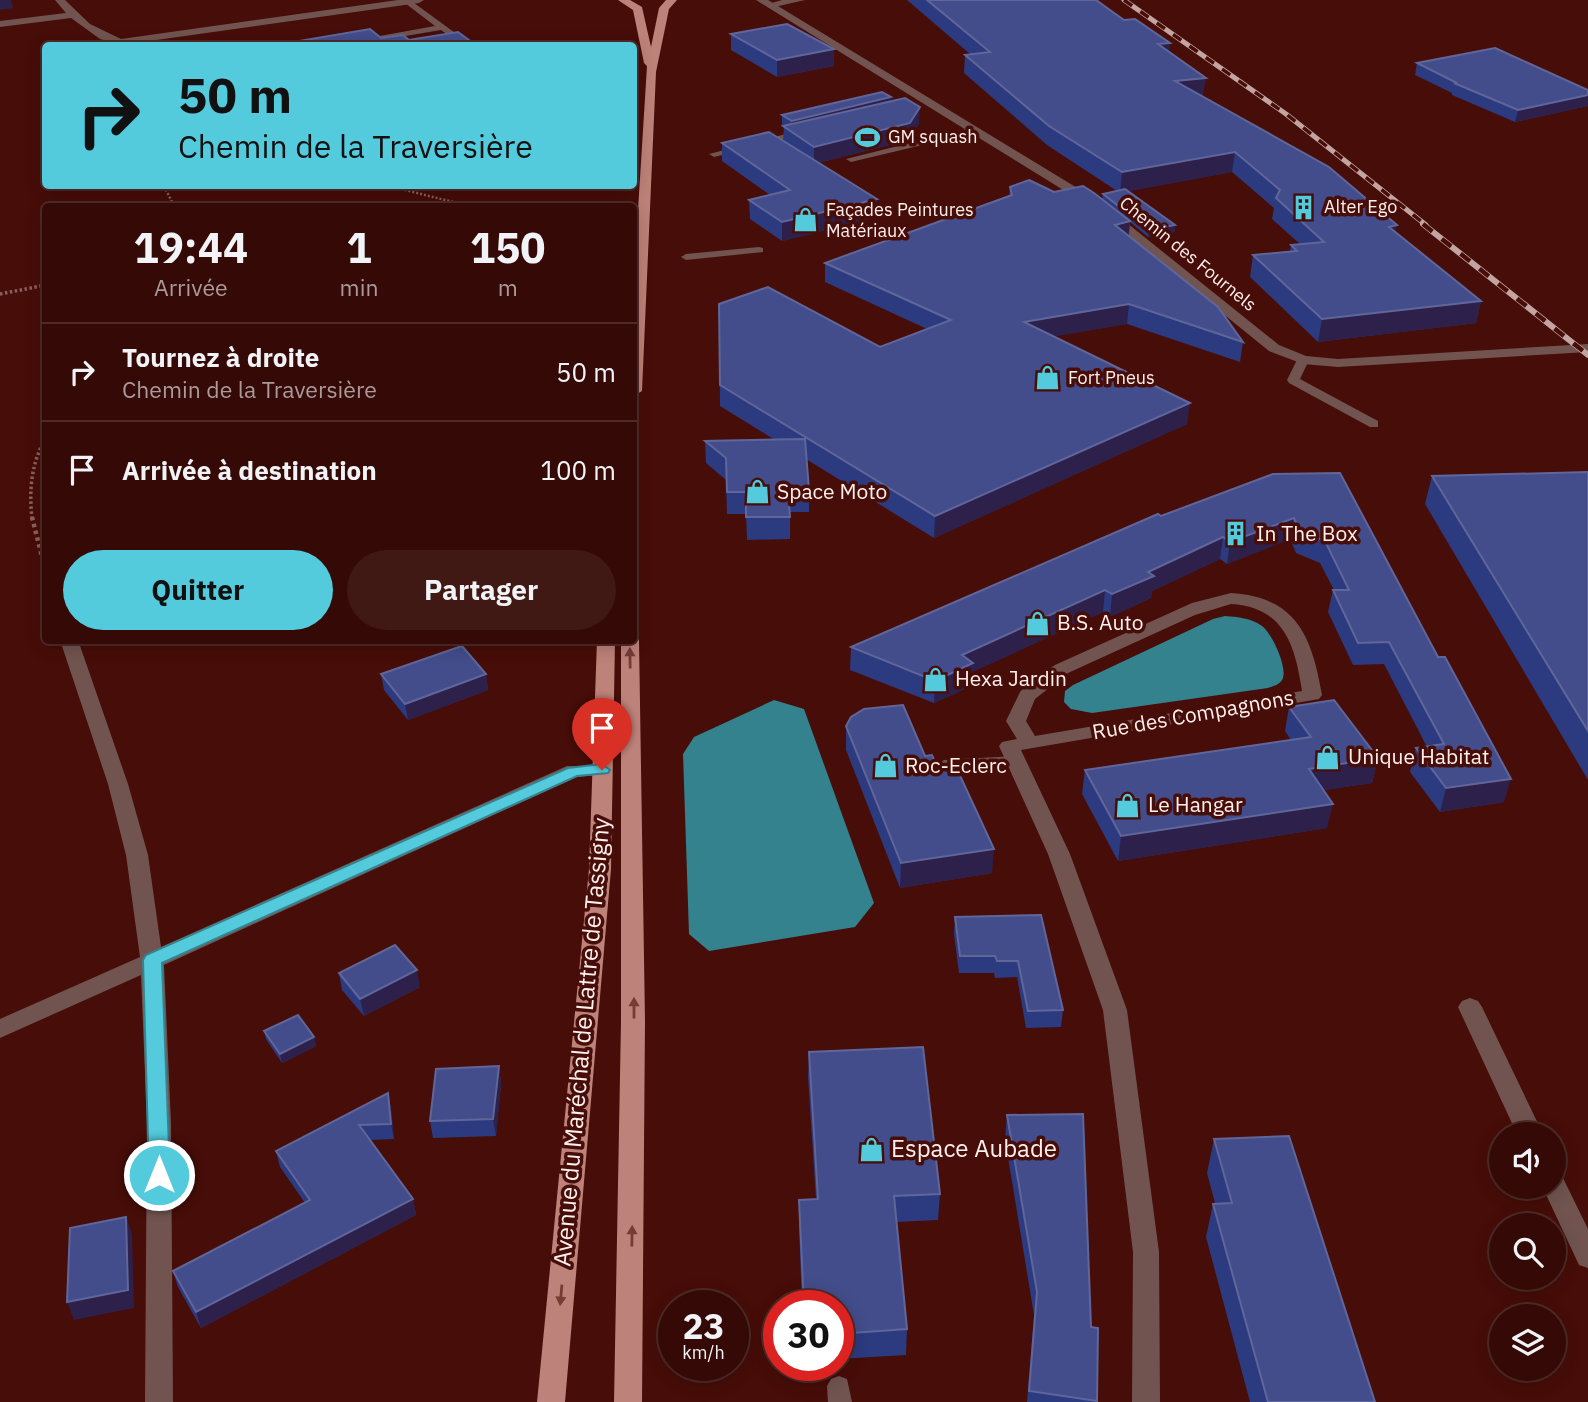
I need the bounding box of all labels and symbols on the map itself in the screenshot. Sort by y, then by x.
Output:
sports icon: GM squash [854,123,882,151]
place label: GM squash [888,125,977,148]
street label: Chemin des Fournels [1115,191,1261,316]
building icon: Alter Ego [1290,193,1318,221]
place label: Alter Ego [1324,195,1397,218]
place label: Façades Peintures Matériaux [826,198,974,242]
shop icon: Façades Peintures Matériaux [792,206,820,234]
shop icon: Fort Pneus [1034,364,1062,392]
place label: Fort Pneus [1068,366,1155,389]
place label: Space Moto [777,477,887,505]
shop icon: Space Moto [743,478,771,506]
place label: In The Box [1256,519,1358,547]
building icon: In The Box [1222,520,1250,548]
place label: B.S. Auto [1057,608,1143,636]
shop icon: B.S. Auto [1023,609,1051,637]
one-way arrow [624,647,636,669]
place label: Hexa Jardin [955,664,1067,692]
shop icon: Hexa Jardin [921,665,949,693]
street label: Rue des Compagnons [1090,682,1296,746]
pin [572,698,632,770]
place label: Unique Habitat [1348,742,1489,770]
shop icon: Unique Habitat [1314,743,1342,771]
place label: Roc-Eclerc [905,751,1007,779]
shop icon: Roc-Eclerc [871,752,899,780]
place label: Le Hangar [1148,790,1243,818]
shop icon: Le Hangar [1114,791,1142,819]
street label: Avenue du Maréchal de Lattre de Tassigny [545,816,617,1268]
one-way arrow [628,997,640,1019]
place label: Espace Aubade [891,1132,1057,1164]
shop icon: Espace Aubade [857,1135,885,1163]
position arrow [122,1138,196,1212]
one-way arrow [626,1225,637,1247]
one-way arrow [555,1284,566,1306]
speed limit sign: 30 [763,1290,854,1381]

